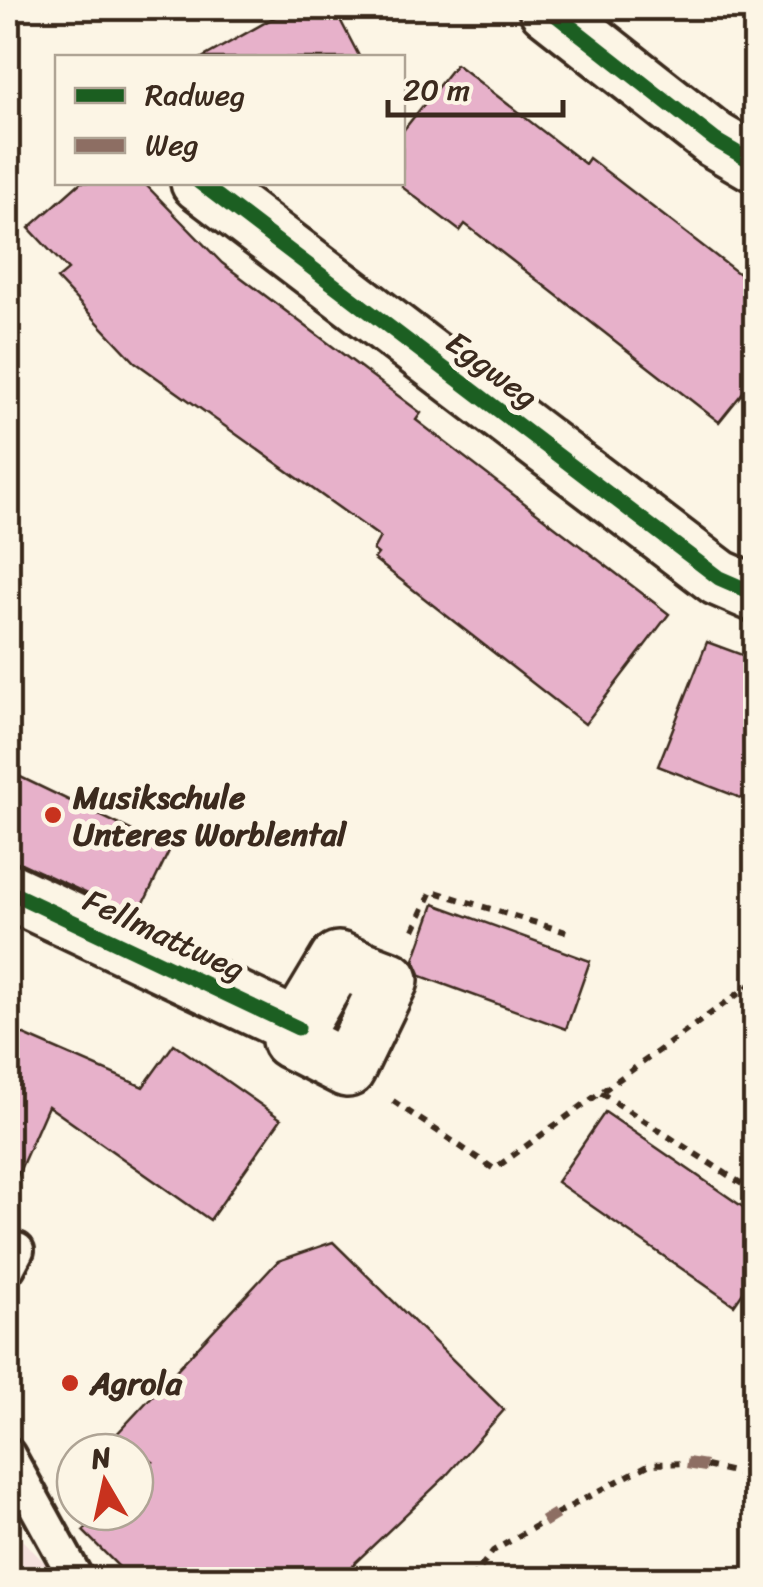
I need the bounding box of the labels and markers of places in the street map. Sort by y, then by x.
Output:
place label: Musikschule Unteres Worblental [72,769,348,863]
marker: Musikschule Unteres Worblental [42,804,64,826]
place label: Agrola [88,1355,183,1412]
marker: Agrola [59,1372,81,1394]

